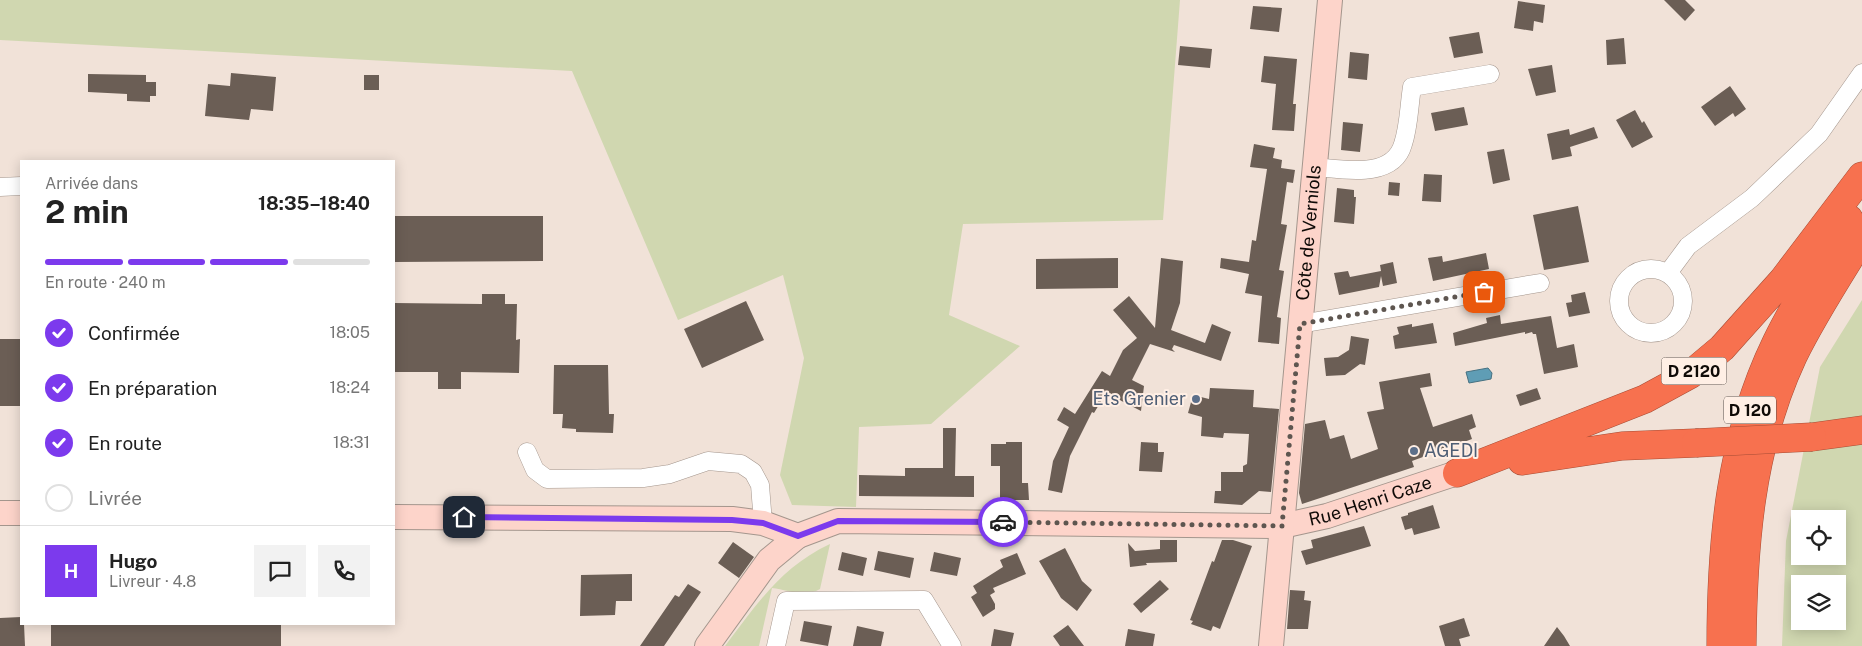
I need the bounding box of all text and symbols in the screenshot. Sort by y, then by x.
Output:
street label: Côte de Verniols [1292,164,1325,301]
text: Arrivée dans [45,174,138,193]
text: 18:35–18:40 [258,192,370,214]
text: 2 min [45,193,129,230]
pin [1463,271,1505,313]
text: En route · 240 m [45,273,166,292]
icon: bag [1470,278,1498,306]
icon: check [45,319,73,347]
text: Confirmée [88,322,180,344]
text: 18:05 [329,323,370,342]
road number: D 2120 [1662,358,1726,384]
icon: check [45,374,73,402]
text: En préparation [88,377,217,399]
text: 18:24 [330,378,370,397]
place label: Ets Grenier [1093,388,1186,409]
marker: Ets Grenier [1190,393,1202,405]
road number: D 120 [1724,396,1776,424]
icon: check [45,429,73,457]
text: En route [88,432,162,454]
text: 18:31 [333,433,370,452]
place label: AGEDI [1424,440,1478,461]
marker: AGEDI [1408,445,1420,457]
street label: Rue Henri Caze [1307,471,1434,530]
text: Livrée [88,487,142,509]
pin [443,496,485,538]
courier [978,497,1028,547]
icon: home [450,503,478,531]
icon: car [989,508,1017,536]
map controls [1791,510,1846,630]
button: locate [1791,510,1846,565]
button: chat [254,545,306,597]
button: phone [318,545,370,597]
text: Hugo [109,550,158,572]
text: H [64,560,78,582]
text: Livreur · 4.8 [109,572,196,591]
button: layers [1791,575,1846,630]

